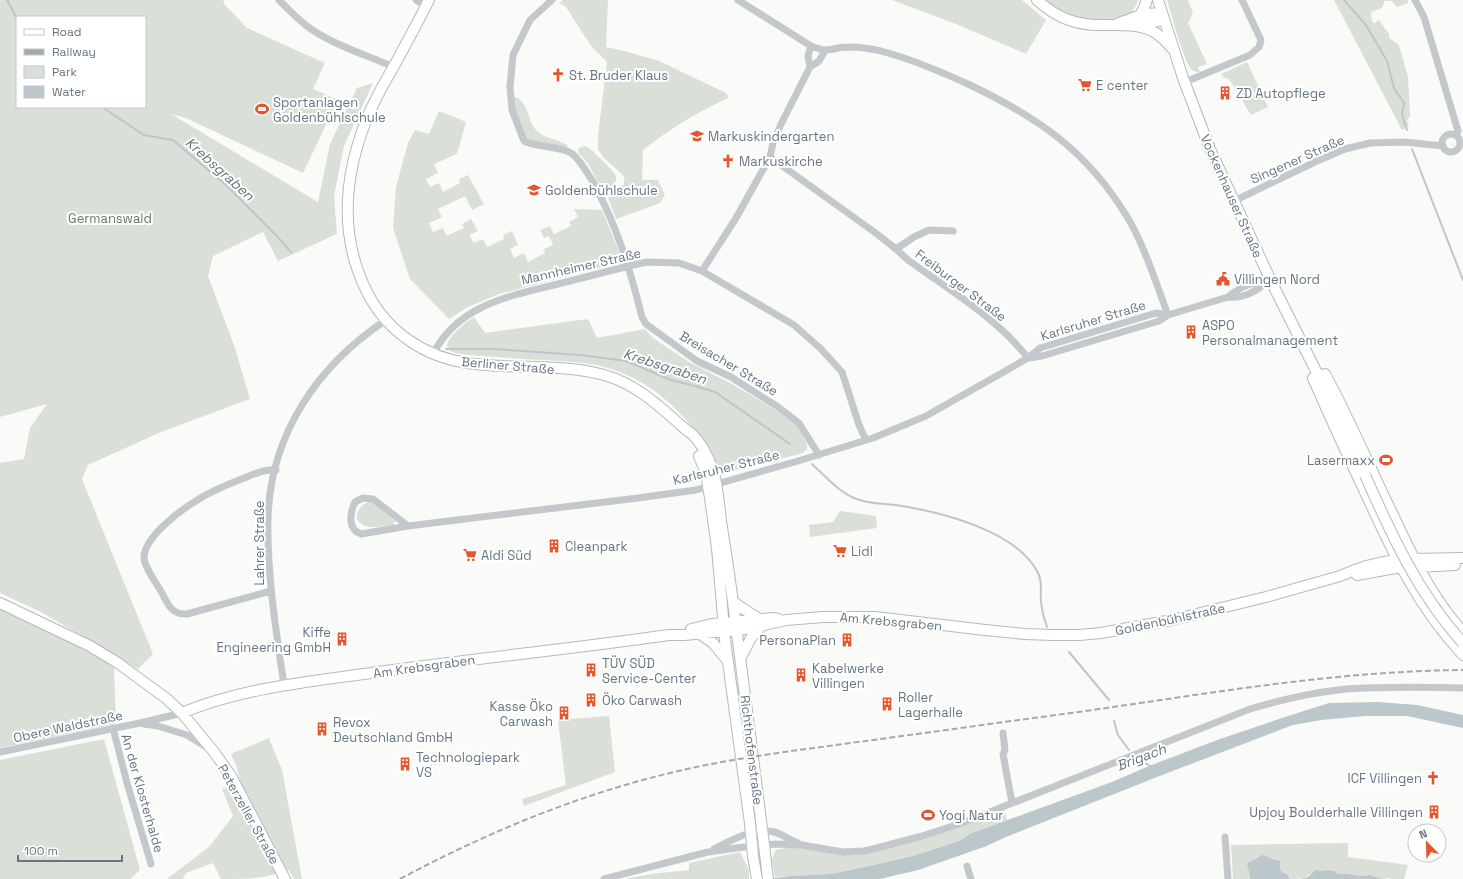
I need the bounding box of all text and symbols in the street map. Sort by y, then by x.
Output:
legend [16,16,146,108]
text: Road [52,24,81,40]
text: Railway [52,44,96,60]
text: Park [52,64,77,80]
church icon: St. Bruder Klaus [550,67,566,83]
place label: St. Bruder Klaus [569,67,668,84]
supermarket icon: E center [1077,77,1093,93]
place label: E center [1096,77,1148,94]
text: Water [52,84,86,100]
building icon: ZD Autopflege [1217,85,1233,101]
place label: ZD Autopflege [1236,85,1326,102]
place label: Sportanlagen Goldenbühlschule [273,94,386,126]
sports icon: Sportanlagen Goldenbühlschule [254,101,270,117]
school or university icon: Markuskindergarten [689,128,705,144]
place label: Markuskindergarten [708,128,834,145]
street label: Singener Straße [1248,131,1347,188]
street label: Vockenhauser Straße [1197,132,1266,261]
water label: Krebsgraben [182,133,258,205]
church icon: Markuskirche [720,153,736,169]
place label: Markuskirche [739,153,823,170]
school or university icon: Goldenbühlschule [526,182,542,198]
place label: Goldenbühlschule [545,182,658,199]
park label: Germanswald [68,210,152,227]
street label: Mannheimer Straße [519,244,643,289]
street label: Freiburger Straße [912,246,1010,325]
public building icon: Villingen Nord [1215,271,1231,287]
place label: Villingen Nord [1234,271,1320,288]
street label: Karlsruher Straße [1039,296,1148,345]
place label: ASPO Personalmanagement [1202,317,1338,349]
building icon: ASPO Personalmanagement [1183,324,1199,340]
street label: Breisacher Straße [676,327,781,400]
water label: Krebsgraben [621,344,709,388]
street label: Berliner Straße [461,353,555,378]
street label: Karlsruher Straße [671,446,781,489]
place label: Lasermaxx [1307,452,1375,469]
sports icon: Lasermaxx [1378,452,1394,468]
street label: Lahrer Straße [251,500,268,586]
building icon: Cleanpark [546,538,562,554]
place label: Cleanpark [565,538,627,555]
supermarket icon: Lidl [832,543,848,559]
place label: Lidl [851,543,873,560]
supermarket icon: Aldi Süd [462,547,478,563]
place label: Aldi Süd [481,547,532,564]
street label: Goldenbühlstraße [1114,600,1227,639]
street label: Am Krebsgraben [839,609,943,634]
place label: Kiffe Engineering GmbH [216,624,331,656]
building icon: Kiffe Engineering GmbH [334,631,350,647]
place label: PersonaPlan [759,632,836,649]
building icon: PersonaPlan [839,632,855,648]
street label: Am Krebsgraben [372,651,476,682]
place label: TÜV SÜD Service-Center [602,655,696,687]
place label: Kabelwerke Villingen [812,660,884,692]
building icon: TÜV SÜD Service-Center [583,662,599,678]
building icon: Kabelwerke Villingen [793,667,809,683]
place label: Roller Lagerhalle [898,689,963,721]
building icon: Öko Carwash [583,692,599,708]
place label: Öko Carwash [602,692,682,709]
street label: Richthofenstraße [736,694,767,806]
building icon: Roller Lagerhalle [879,696,895,712]
place label: Kasse Öko Carwash [490,698,553,730]
building icon: Kasse Öko Carwash [556,705,572,721]
street label: Obere Waldstraße [12,707,124,746]
place label: Revox Deutschland GmbH [333,714,453,746]
building icon: Revox Deutschland GmbH [314,721,330,737]
street label: An der Klosterhalde [117,732,168,854]
water label: Brigach [1114,739,1169,775]
place label: Technologiepark VS [416,749,520,781]
building icon: Technologiepark VS [397,756,413,772]
street label: Peterzeller Straße [214,761,283,867]
place label: ICF Villingen [1348,770,1422,787]
church icon: ICF Villingen [1425,770,1441,786]
place label: Upjoy Boulderhalle Villingen [1249,804,1423,821]
building icon: Upjoy Boulderhalle Villingen [1426,804,1442,820]
sports icon: Yogi Natur [920,807,936,823]
place label: Yogi Natur [939,807,1003,824]
north arrow [1407,823,1447,863]
text: N [1417,826,1429,842]
scale bar [18,837,122,863]
text: 100 m [24,843,58,859]

